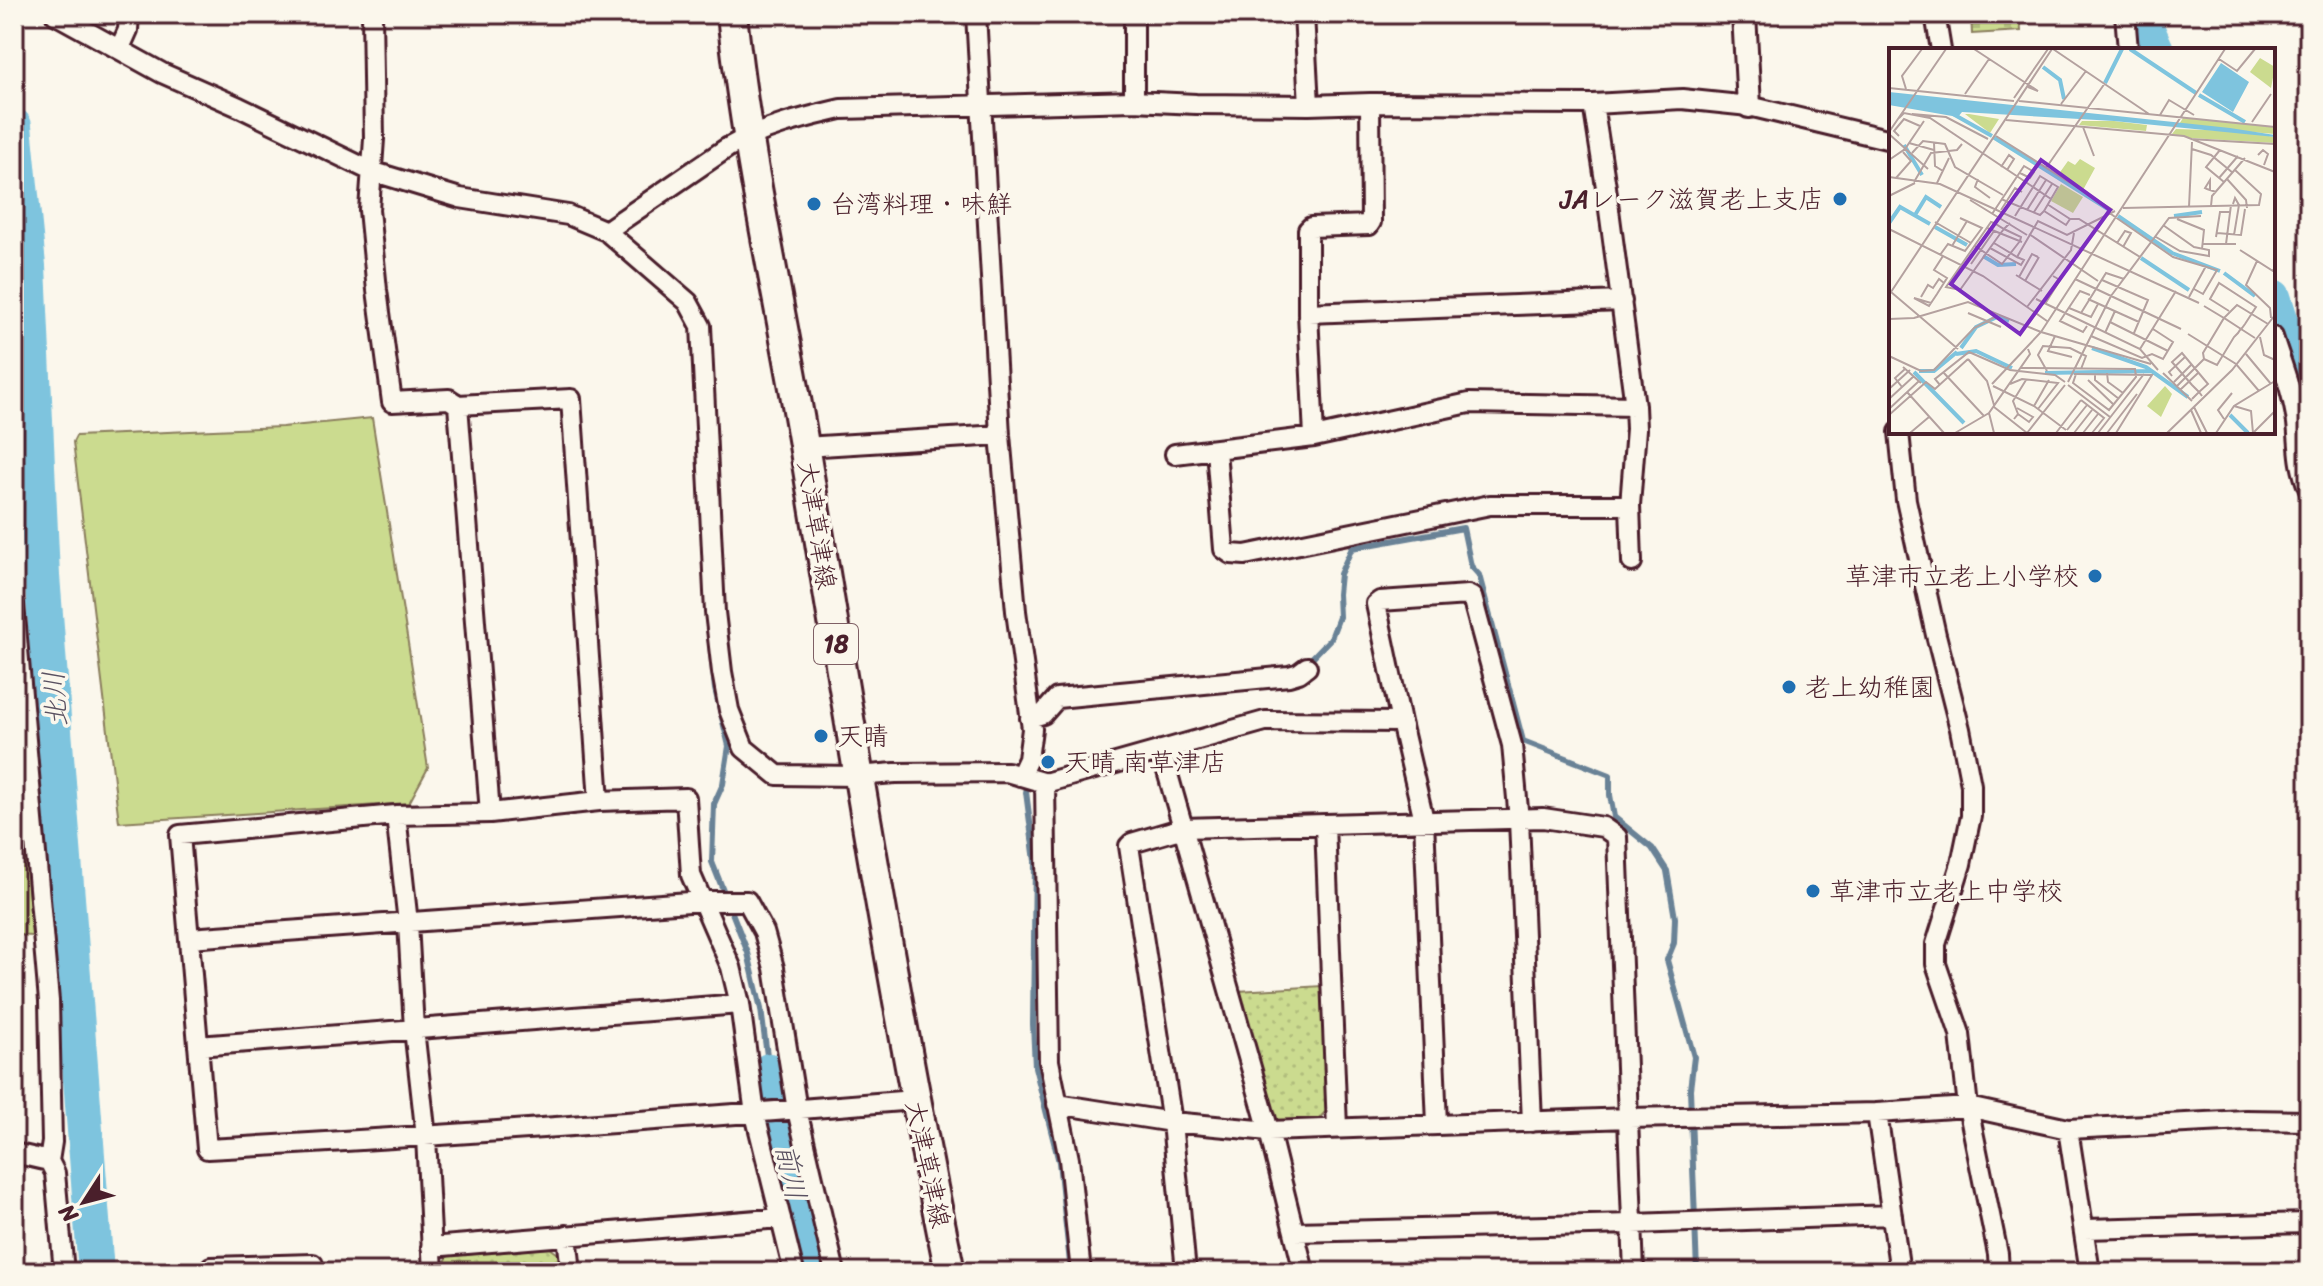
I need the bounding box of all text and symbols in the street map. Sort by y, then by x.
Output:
inset map [1889,48,2275,434]
place label: JAレーク滋賀老上支店 [1559,176,1824,222]
place label: 台湾料理・味鮮 [830,181,1012,227]
marker: JAレーク滋賀老上支店 [1831,190,1849,208]
marker: 台湾料理・味鮮 [805,195,823,213]
street label: 大津草津線 [784,457,850,593]
place label: 草津市立老上小学校 [1845,553,2079,599]
marker: 草津市立老上小学校 [2086,567,2104,585]
road number: 18 [814,624,858,664]
place label: 老上幼稚園 [1805,664,1935,710]
water label: 北川 [29,669,81,729]
marker: 老上幼稚園 [1780,678,1798,696]
place label: 天晴 [837,713,889,759]
marker: 天晴 [812,727,830,745]
place label: 天晴 南草津店 [1064,739,1227,785]
marker: 天晴 南草津店 [1039,753,1057,771]
place label: 草津市立老上中学校 [1829,868,2063,914]
marker: 草津市立老上中学校 [1804,882,1822,900]
street label: 大津草津線 [892,1096,964,1232]
water label: 前川 [761,1140,821,1204]
north arrow [44,1162,124,1242]
text: N [48,1195,89,1232]

